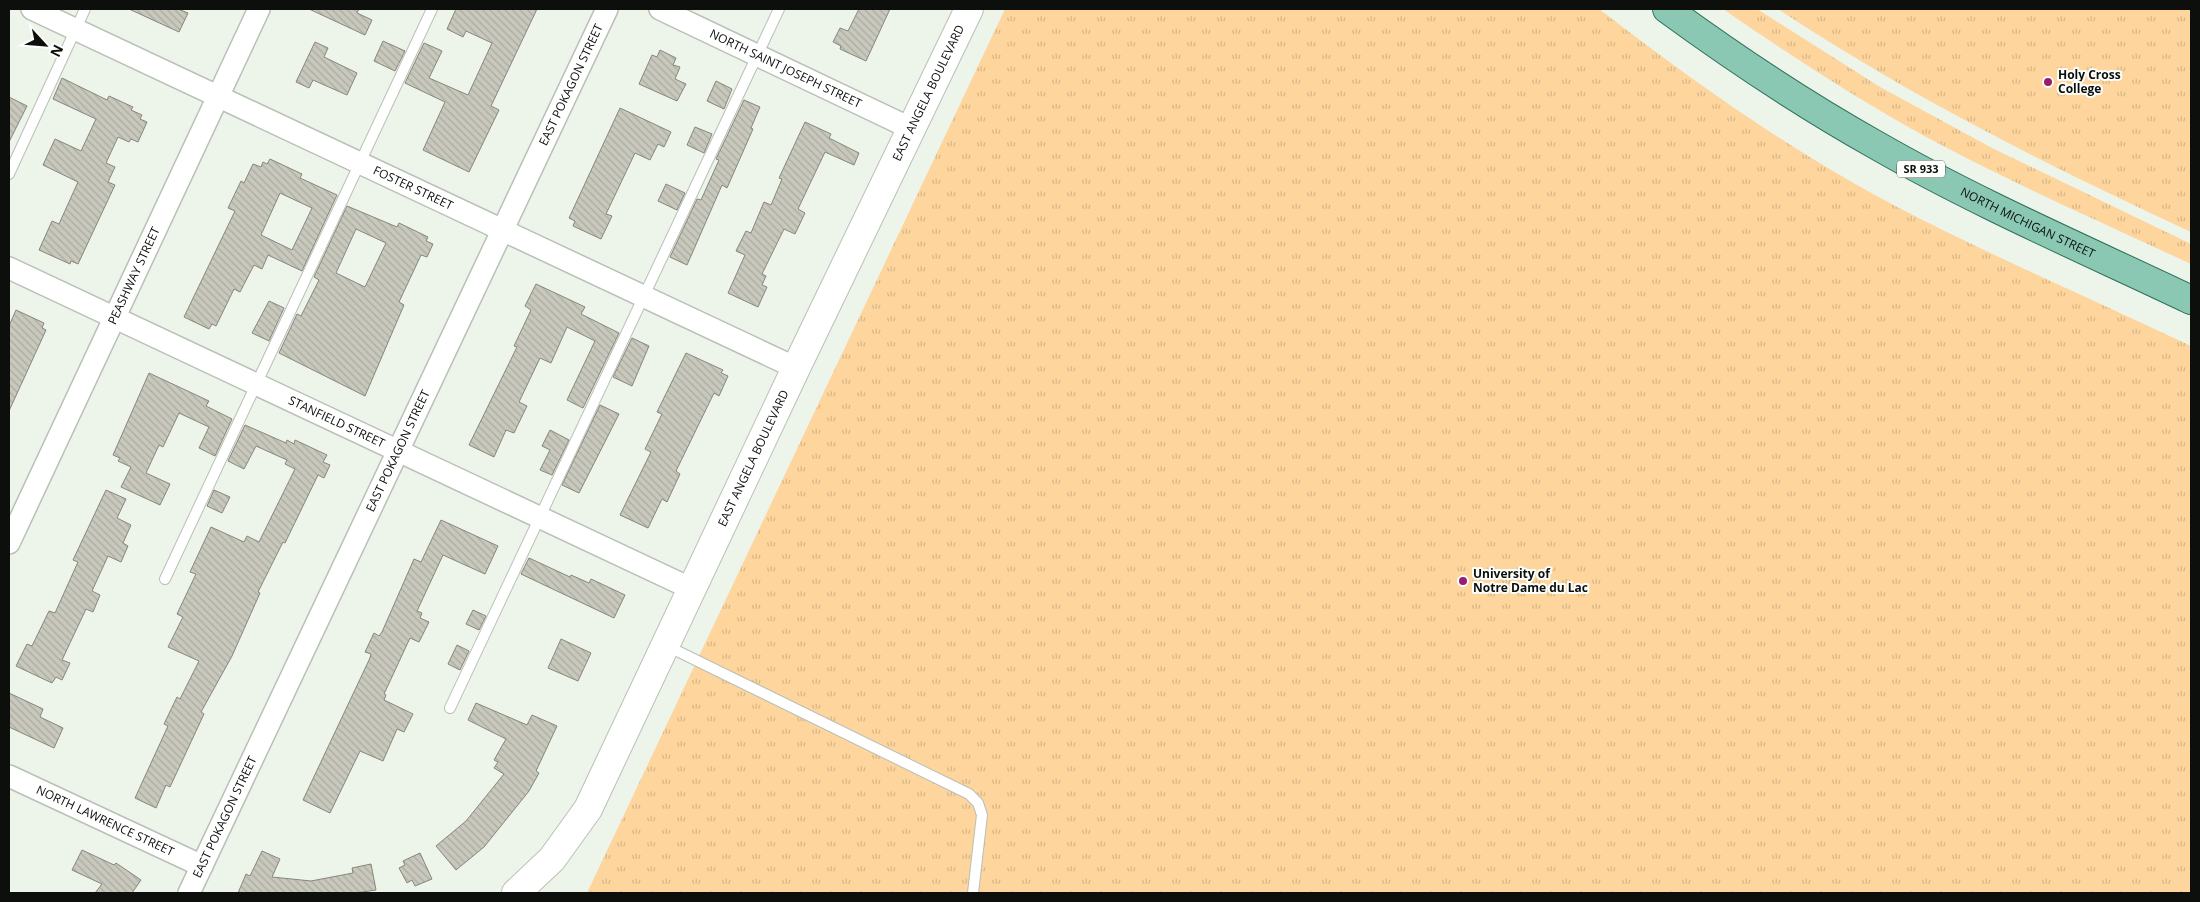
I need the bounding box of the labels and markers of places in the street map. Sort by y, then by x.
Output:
place label: Holy Cross College [2058,66,2121,97]
marker: Holy Cross College [2042,76,2054,88]
place label: University of Notre Dame du Lac [1473,565,1588,596]
marker: University of Notre Dame du Lac [1457,575,1469,587]

